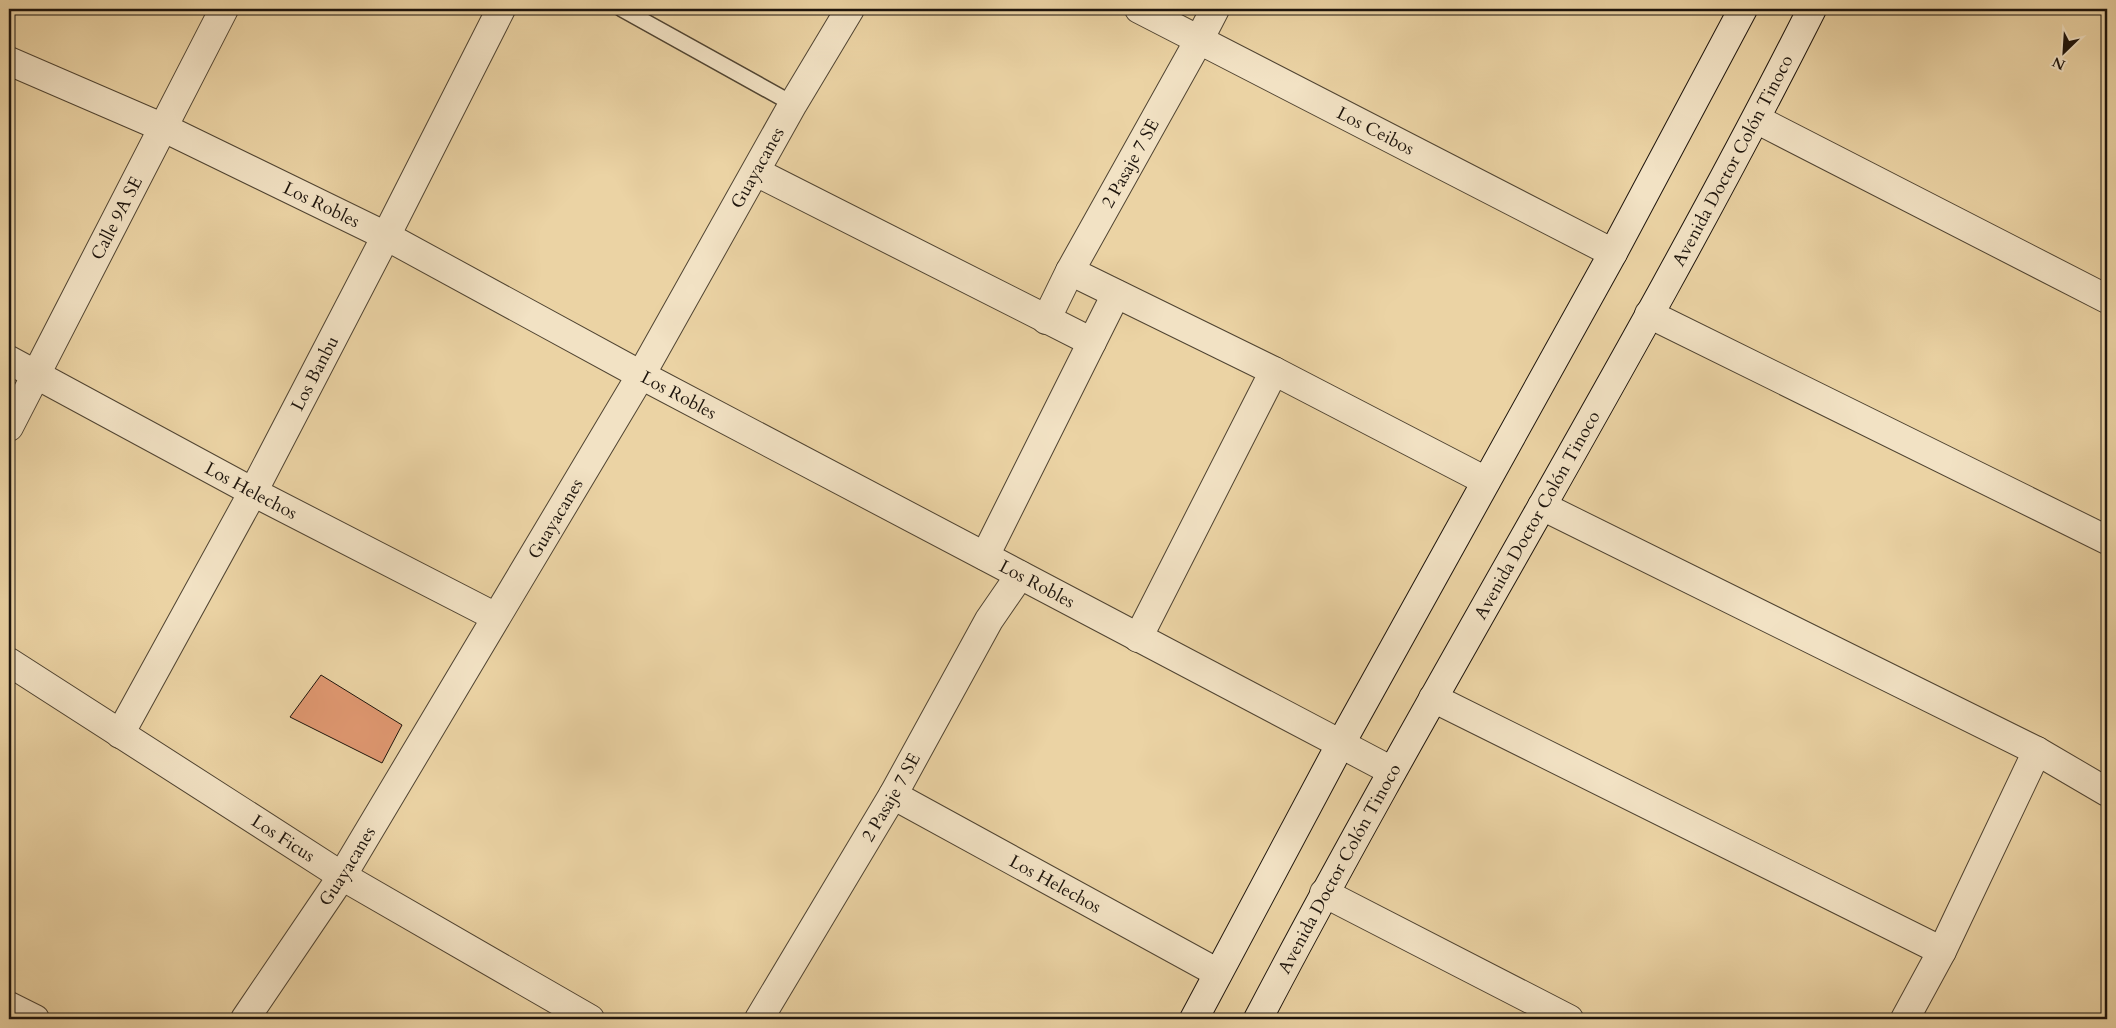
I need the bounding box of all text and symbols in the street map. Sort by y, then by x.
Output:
north arrow [2038,28,2088,78]
street label: Avenida Doctor Colón Tinoco [1666,50,1799,271]
text: N [2049,52,2068,75]
street label: Los Ceibos [1332,100,1419,161]
street label: 2 Pasaje 7 SE [1095,114,1165,212]
street label: Guayacanes [724,122,790,213]
street label: Calle 9A SE [85,172,148,264]
street label: Los Robles [279,175,364,234]
street label: Los Banbu [285,331,345,415]
street label: Los Robles [637,365,721,425]
street label: Avenida Doctor Colón Tinoco [1468,406,1606,624]
street label: Los Helechos [200,456,302,525]
street label: Guayacanes [522,474,589,564]
street label: Los Robles [995,554,1079,614]
street label: 2 Pasaje 7 SE [855,748,926,846]
street label: Avenida Doctor Colón Tinoco [1272,759,1407,978]
street label: Los Ficus [247,809,320,868]
street label: Guayacanes [313,821,381,911]
street label: Los Helechos [1005,849,1106,919]

